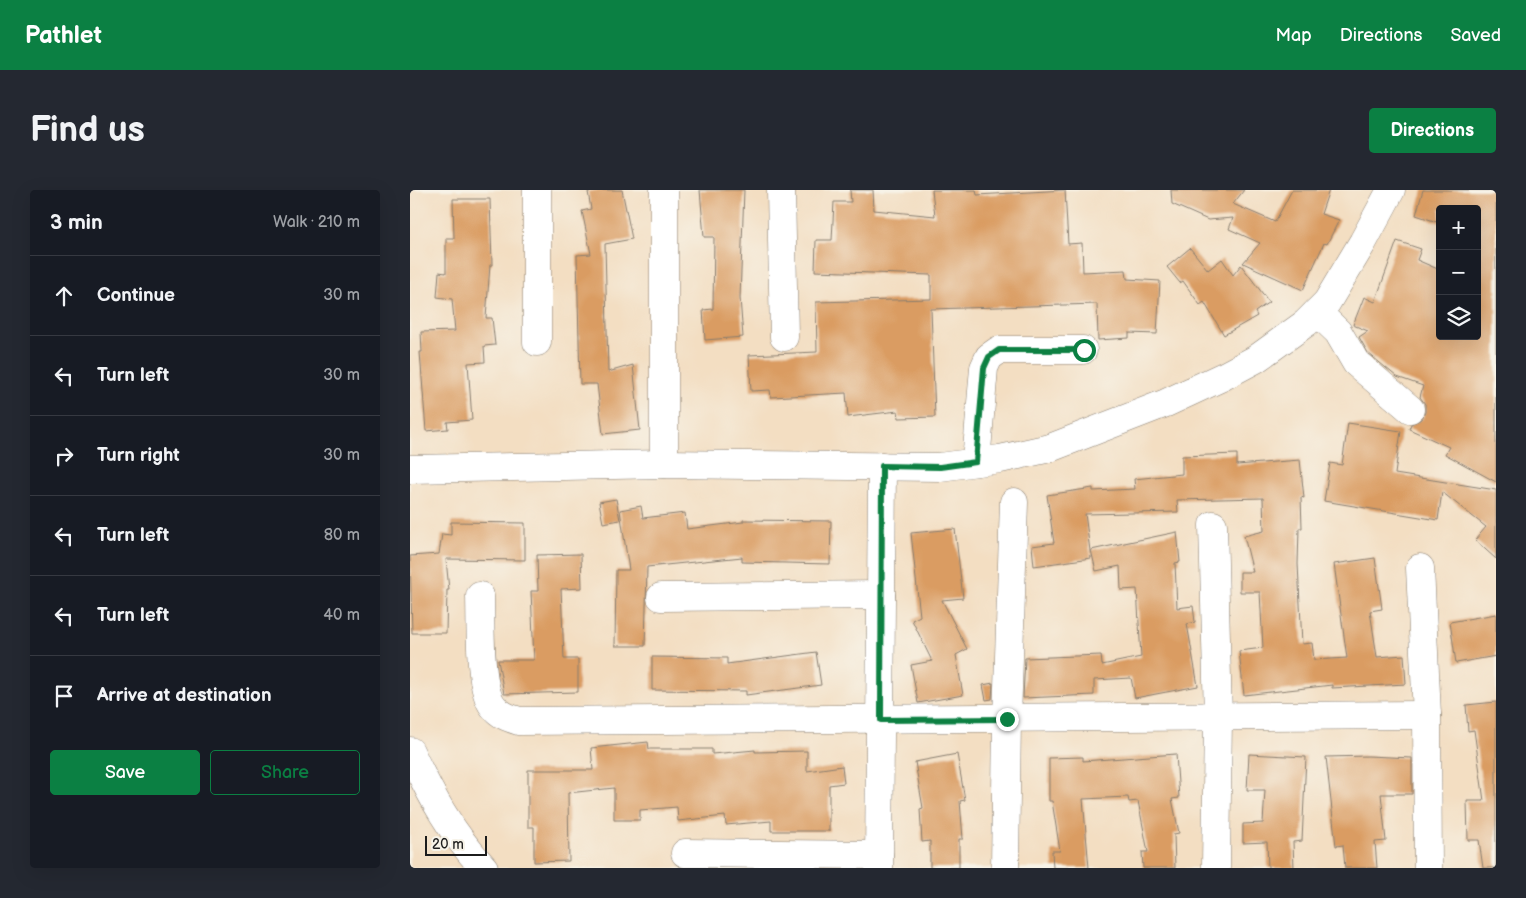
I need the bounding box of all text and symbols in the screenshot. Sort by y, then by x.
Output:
text: Pathlet [25,21,102,50]
text: Map [1276,25,1312,46]
text: Directions [1340,25,1422,46]
text: Saved [1450,25,1501,46]
button: Directions [1369,108,1496,153]
text: Find us [30,109,145,152]
map controls [1436,205,1481,340]
button: + [1436,205,1481,250]
text: 3 min [50,210,103,235]
text: Walk · 210 m [273,213,360,232]
button: − [1436,250,1481,295]
icon: ahead [50,282,78,310]
text: Continue [97,284,175,307]
text: 30 m [323,286,360,305]
button: layers [1436,295,1481,340]
route start [1073,339,1096,362]
icon: left [50,362,78,390]
text: Turn left [97,364,169,387]
text: 30 m [323,366,360,385]
icon: right [50,442,78,470]
text: Turn right [97,444,180,467]
text: 30 m [323,446,360,465]
icon: left [50,522,78,550]
text: Turn left [97,524,169,547]
text: 80 m [324,526,360,545]
icon: left [50,602,78,630]
text: Turn left [97,604,169,627]
text: 40 m [323,606,360,625]
icon: arrive [50,682,78,710]
text: Arrive at destination [97,684,272,707]
route end [996,708,1019,731]
button: Save [50,750,200,795]
button: Share [210,750,360,795]
scale bar [425,833,488,856]
text: 20 m [432,836,464,853]

